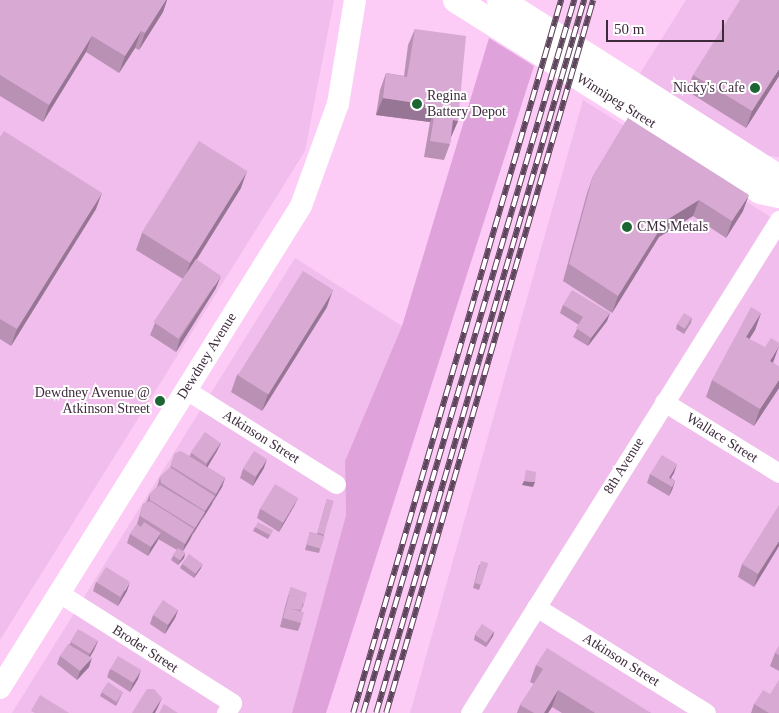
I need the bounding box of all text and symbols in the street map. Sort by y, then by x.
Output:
scale bar [609,10,726,42]
text: 50 m [614,21,644,37]
street label: Winnipeg Street [573,70,659,132]
place label: Nicky's Cafe [673,80,745,96]
marker: Nicky's Cafe [749,82,761,94]
place label: Regina Battery Depot [427,88,506,120]
marker: Regina Battery Depot [411,98,423,110]
place label: CMS Metals [637,219,708,235]
marker: CMS Metals [621,221,633,233]
street label: Dewdney Avenue [173,309,241,403]
place label: Dewdney Avenue @ Atkinson Street [34,385,150,418]
marker: Dewdney Avenue @ Atkinson Street [154,395,166,407]
street label: Atkinson Street [219,407,303,467]
street label: Wallace Street [683,409,761,467]
street label: 8th Avenue [600,434,648,498]
street label: Broder Street [109,622,181,676]
street label: Atkinson Street [579,630,663,690]

